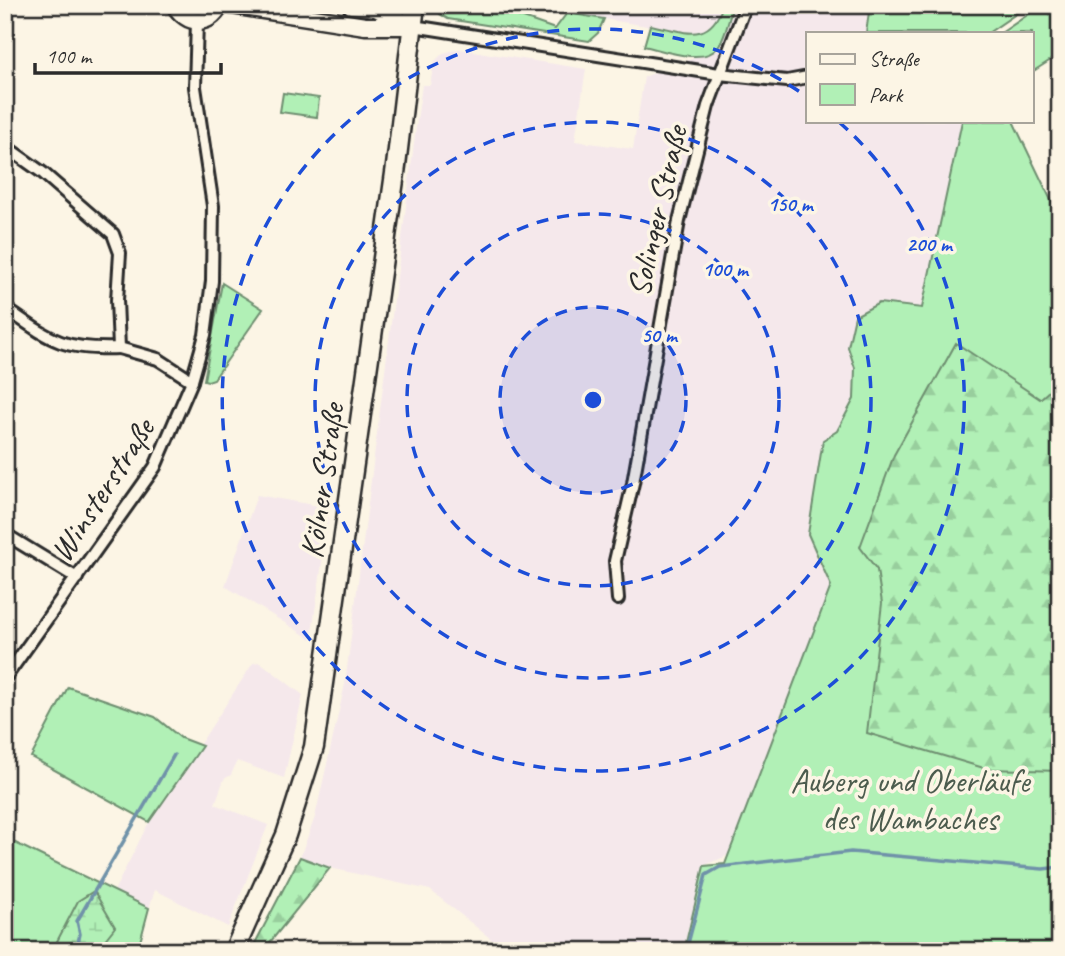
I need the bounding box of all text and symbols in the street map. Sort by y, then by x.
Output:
scale bar [35,32,220,76]
legend [806,32,1034,122]
text: 100 m [46,43,93,69]
text: Straße [869,46,921,72]
text: Park [869,82,904,108]
street label: Solinger Straße [617,120,697,300]
text: 150 m [767,191,815,217]
text: 200 m [906,231,954,257]
text: 100 m [702,256,750,282]
text: 50 m [641,322,679,348]
centre of rings [581,388,605,412]
street label: Kölner Straße [290,399,354,561]
street label: Winsterstraße [40,409,165,569]
park label: Auberg und Oberläufe des Wambaches [791,760,1032,840]

